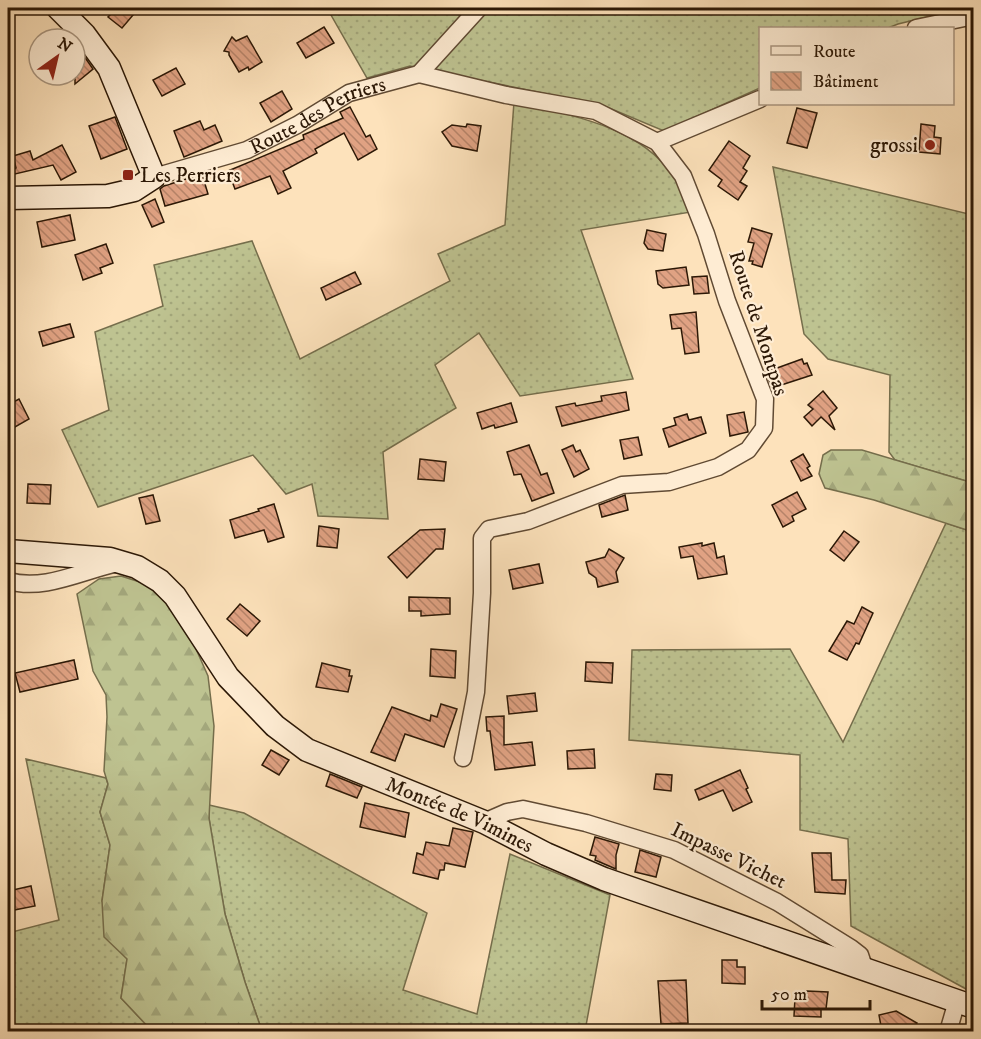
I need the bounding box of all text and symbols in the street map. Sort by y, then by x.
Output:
north arrow [27,27,87,87]
legend [759,27,954,105]
text: N [54,33,76,57]
text: Route [813,41,856,63]
text: Bâtiment [813,71,879,93]
street label: Route des Perriers [245,72,389,161]
place label: grossi [870,133,918,159]
marker: grossi [923,138,937,152]
place label: Les Perriers [140,163,241,189]
marker: Les Perriers [121,168,135,182]
street label: Route de Montpas [722,247,794,399]
street label: Montée de Vimines [382,771,537,859]
street label: Impasse Vichet [667,817,791,895]
scale bar [762,973,870,1011]
text: 50 m [771,984,807,1006]

